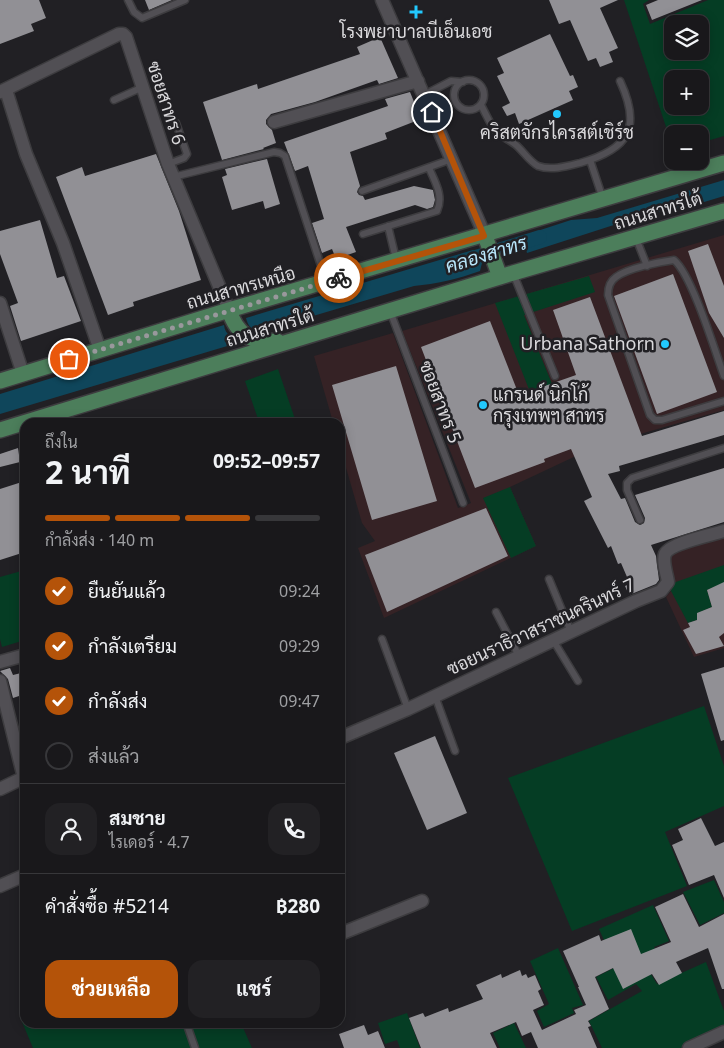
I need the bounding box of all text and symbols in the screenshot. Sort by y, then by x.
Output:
marker: โรงพยาบาลบีเอ็นเอช [409,5,423,19]
map controls [664,15,709,170]
button: layers [664,15,709,60]
place label: โรงพยาบาลบีเอ็นเอช [339,18,492,43]
street label: ซอยสาทร 6 [142,58,192,148]
button: + [664,70,709,115]
pin [411,91,453,133]
icon: home [418,98,446,126]
marker: คริสตจักรไครสต์เชิร์ช [551,108,563,120]
place label: คริสตจักรไครสต์เชิร์ช [480,120,634,144]
button: − [664,125,709,170]
street label: ถนนสาทรใต้ [611,185,705,235]
water label: คลองสาทร [442,229,531,279]
courier [314,253,364,303]
street label: ถนนสาทรเหนือ [184,260,298,314]
icon: bike [325,264,353,292]
street label: ถนนสาทรใต้ [223,302,317,352]
place label: Urbana Sathorn [520,331,655,355]
pin [48,338,90,380]
marker: Urbana Sathorn [659,338,671,350]
icon: bag [55,345,83,373]
street label: ซอยสาทร 5 [414,357,468,446]
place label: แกรนด์ นิกโก้ กรุงเทพฯ สาทร [493,382,605,428]
marker: แกรนด์ นิกโก้ กรุงเทพฯ สาทร [477,399,489,411]
text: ถึงใน [45,431,78,453]
text: 09:52–09:57 [213,448,320,474]
text: 2 นาที [45,450,130,493]
text: กำลังส่ง · 140 m [45,529,154,551]
street label: ซอยนราธิวาสราชนครินทร์ 7 [442,572,639,680]
icon: check [45,577,73,605]
text: ยืนยันแล้ว [88,578,166,604]
text: 09:24 [279,580,320,602]
icon: check [45,632,73,660]
text: กำลังเตรียม [88,633,177,659]
text: 09:29 [279,635,320,657]
icon: check [45,687,73,715]
text: กำลังส่ง [88,688,147,714]
text: 09:47 [279,690,320,712]
text: ส่งแล้ว [88,743,139,769]
button: person [45,803,97,855]
button: phone [268,803,320,855]
text: สมชาย [109,805,166,831]
text: ไรเดอร์ · 4.7 [109,831,190,853]
text: คำสั่งซื้อ #5214 [45,893,169,919]
text: ฿280 [276,893,320,919]
button: ช่วยเหลือ [45,960,178,1018]
button: แชร์ [188,960,320,1018]

